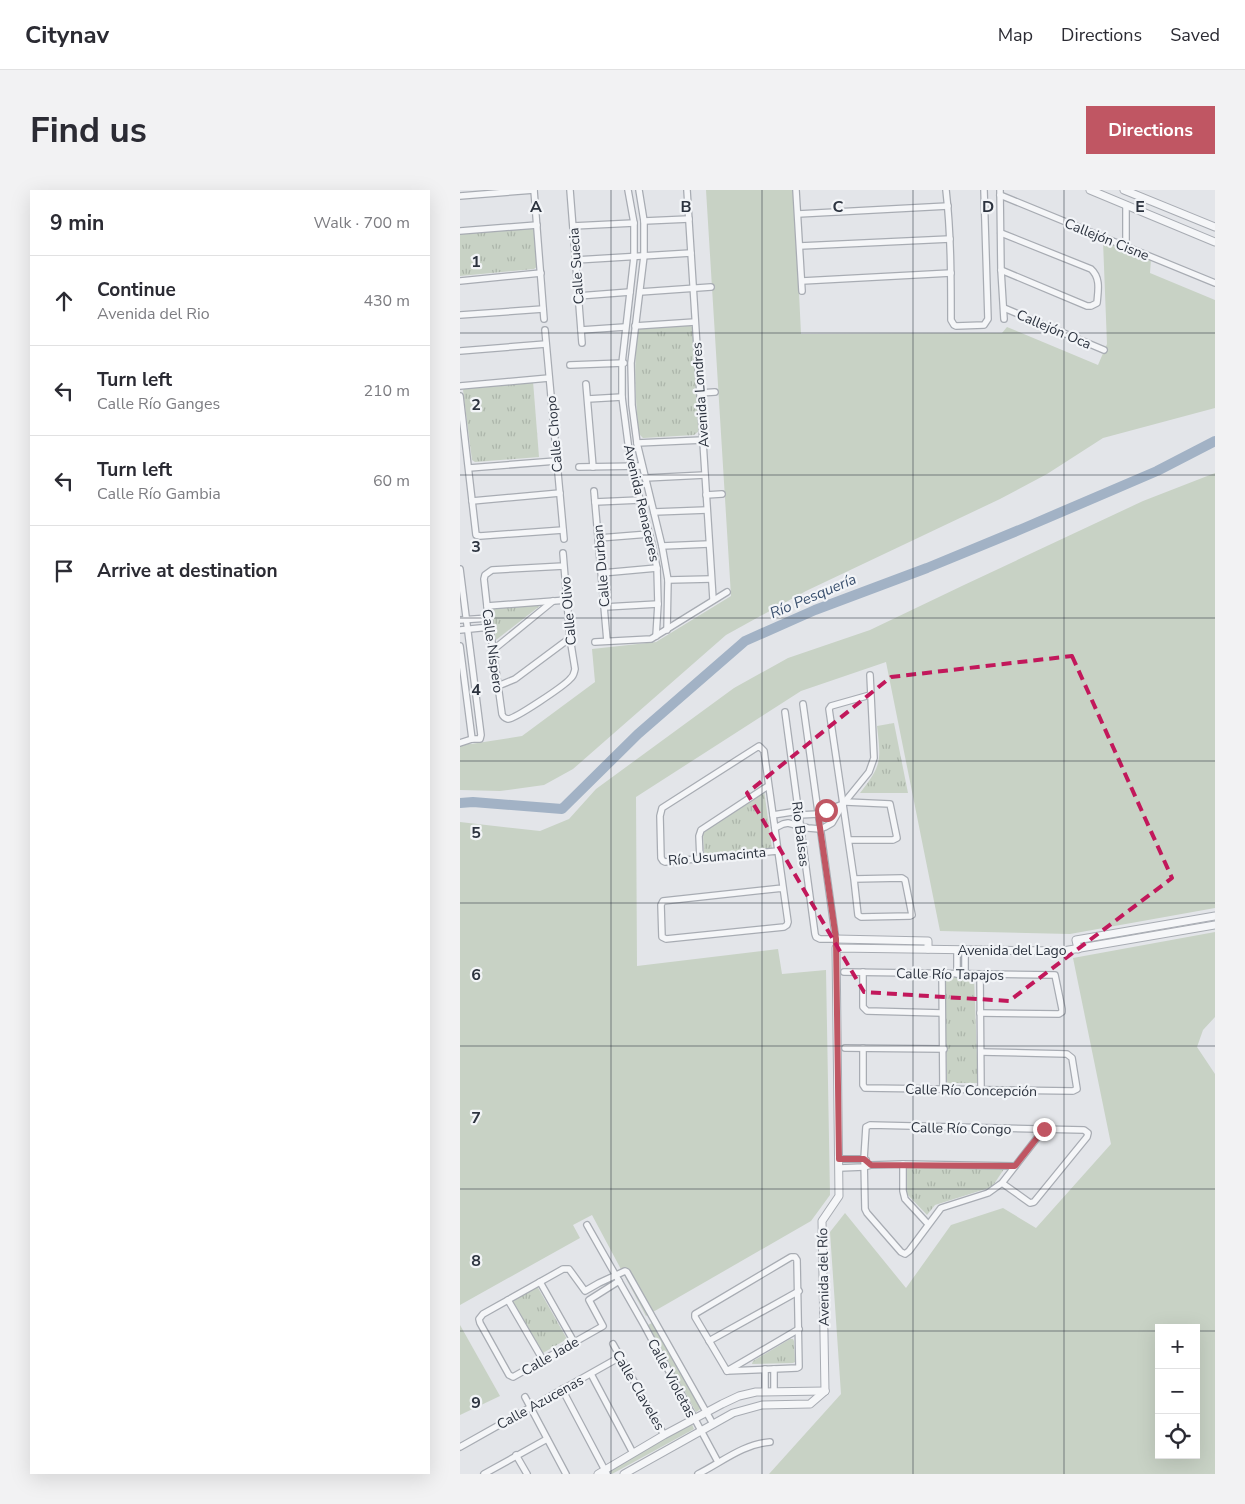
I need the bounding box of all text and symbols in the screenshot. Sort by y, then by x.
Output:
text: Citynav [25,19,109,51]
text: Map [998,23,1033,47]
text: Directions [1061,23,1142,47]
text: Saved [1170,23,1220,47]
button: Directions [1086,106,1215,154]
text: Find us [30,107,147,154]
text: A [530,196,542,218]
text: B [680,196,692,218]
text: C [833,196,844,218]
text: D [982,196,994,218]
text: E [1135,196,1145,218]
text: 9 min [50,209,104,237]
text: Walk · 700 m [314,212,410,234]
street label: Callejón Cisne [1062,214,1152,265]
street label: Calle Suecia [564,227,589,305]
text: 1 [471,251,481,273]
text: Continue [97,277,176,303]
icon: ahead [50,287,78,315]
text: 430 m [363,290,410,312]
text: Avenida del Rio [97,303,210,325]
street label: Callejón Oca [1014,305,1094,354]
street label: Avenida Londres [687,342,714,448]
text: Turn left [97,367,172,393]
icon: left [50,377,78,405]
text: 210 m [363,380,410,402]
text: Calle Río Ganges [97,393,220,415]
text: 2 [471,394,481,416]
street label: Calle Chopo [542,395,567,473]
street label: Avenida Renaceres [619,443,664,564]
text: Turn left [97,457,172,483]
icon: left [50,467,78,495]
text: 60 m [373,470,410,492]
text: Calle Río Gambia [97,483,221,505]
street label: Calle Durban [588,524,615,608]
text: 3 [471,536,481,558]
icon: arrive [50,557,78,585]
text: Arrive at destination [97,558,278,584]
water label: Río Pesquería [767,569,859,623]
street label: Calle Olivo [556,576,581,646]
street label: Calle Níspero [477,608,508,694]
text: 4 [471,679,481,701]
route start [815,799,838,822]
street label: Rio Balsas [787,800,814,868]
text: 5 [471,822,481,844]
street label: Río Usumacinta [667,843,767,870]
street label: Avenida del Lago [957,941,1067,960]
text: 6 [471,964,481,986]
street label: Calle Río Tapajos [896,964,1004,985]
street label: Calle Río Concepción [905,1080,1037,1101]
text: 7 [471,1107,481,1129]
street label: Calle Río Congo [911,1118,1012,1139]
route end [1033,1118,1056,1141]
street label: Avenida del Río [813,1227,834,1326]
text: 8 [471,1250,481,1272]
map controls [1155,1324,1200,1459]
button: + [1155,1324,1200,1369]
street label: Calle Jade [518,1332,582,1381]
street label: Calle Violetas [643,1335,701,1421]
street label: Calle Claveles [608,1347,669,1434]
button: − [1155,1369,1200,1414]
street label: Calle Azucenas [494,1371,587,1434]
text: 9 [471,1392,481,1414]
button: locate [1155,1414,1200,1459]

